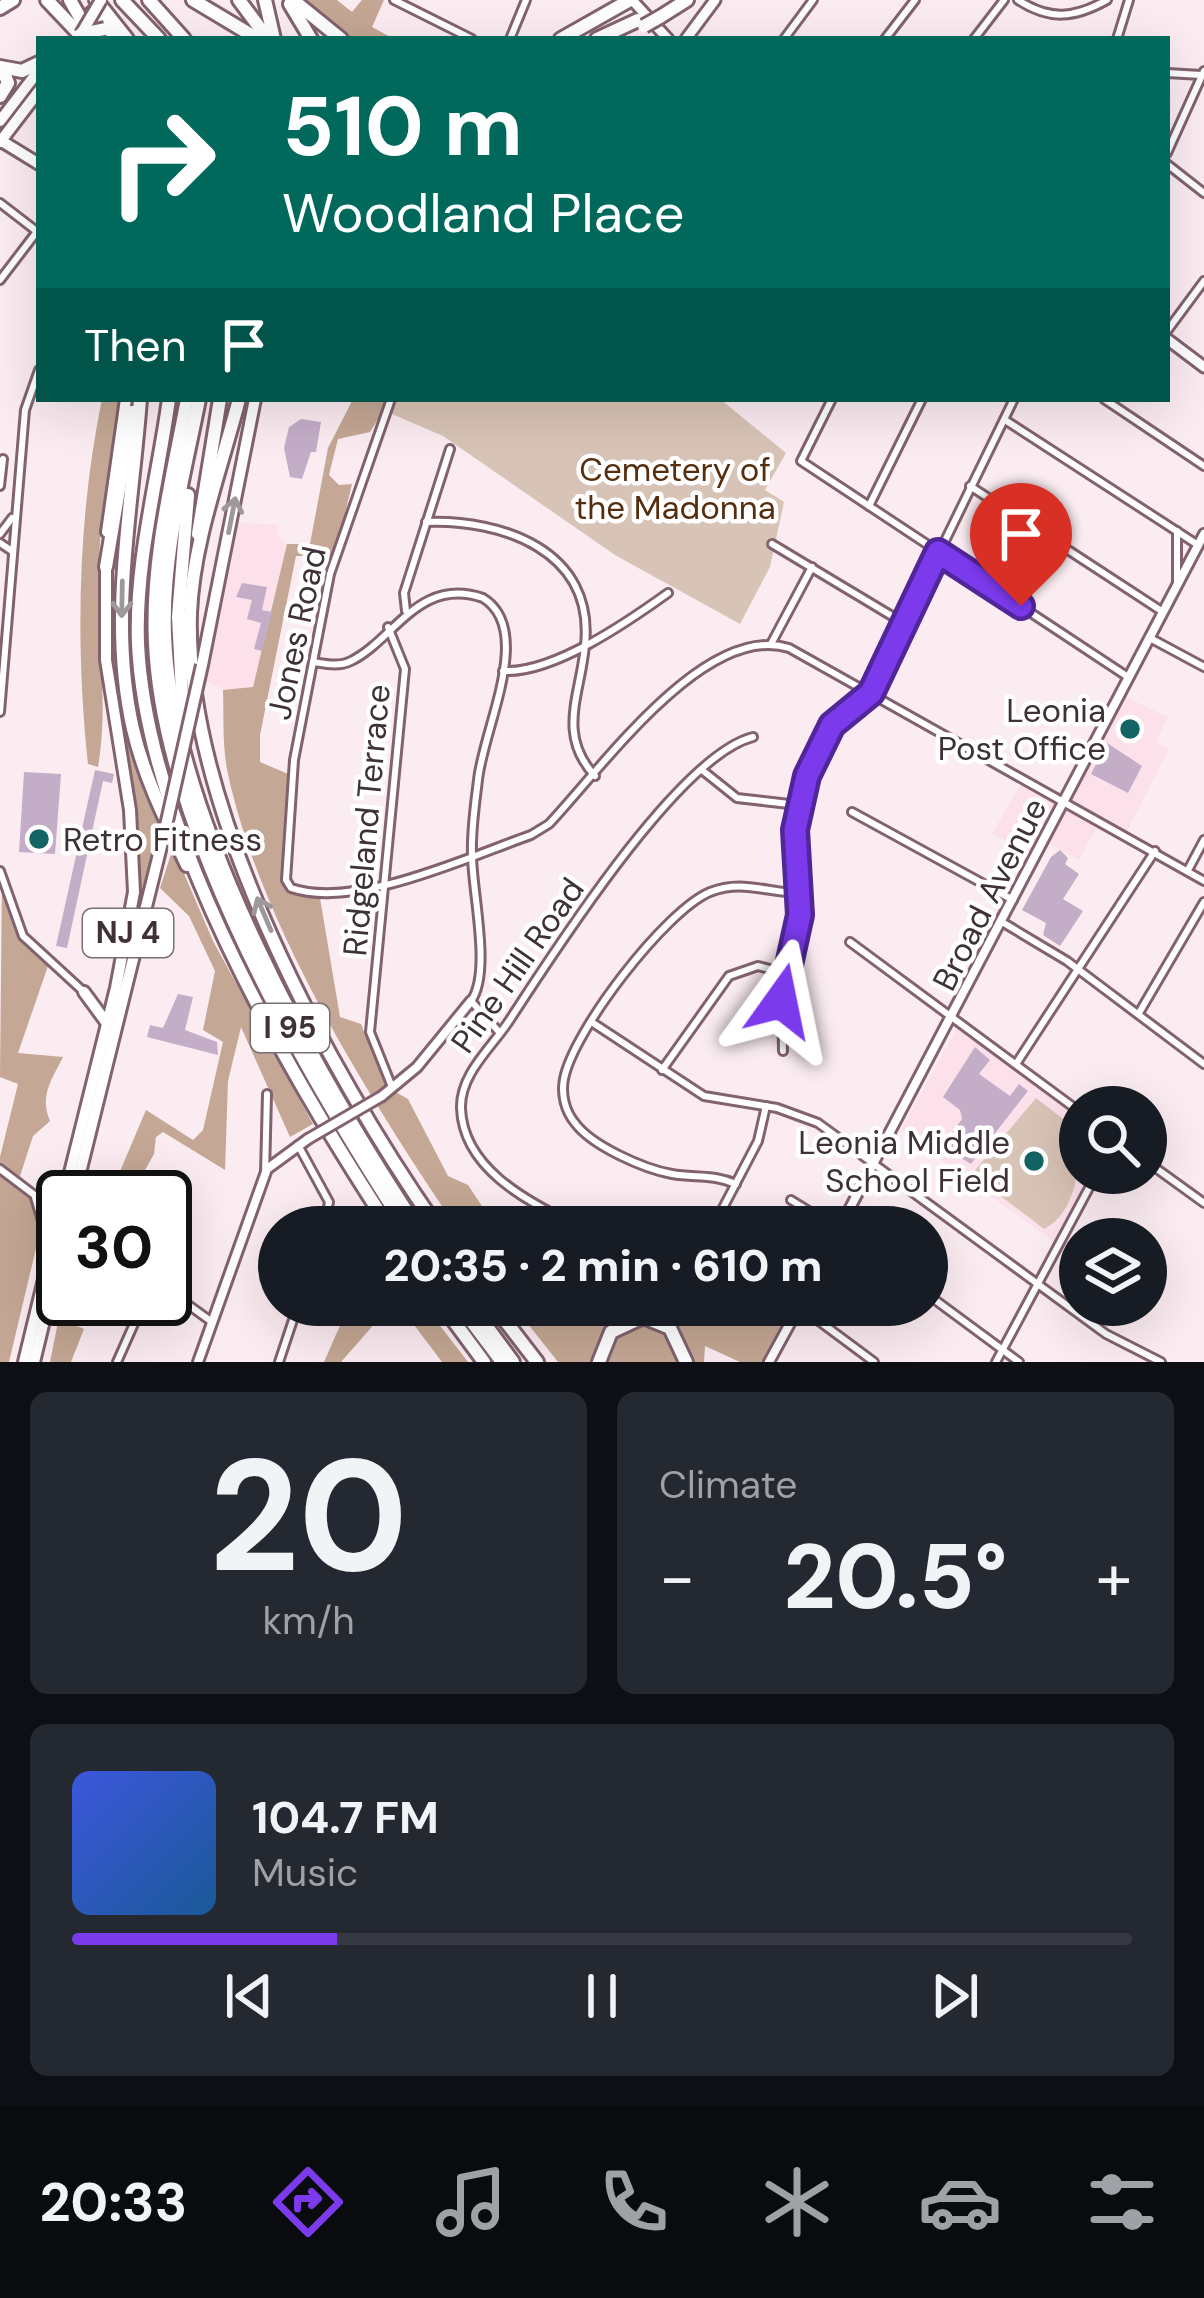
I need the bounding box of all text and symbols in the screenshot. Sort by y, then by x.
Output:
text: 510 m [282,72,523,181]
icon: right [84,84,240,240]
text: Woodland Place [282,178,684,249]
icon: arrive [211,312,277,378]
text: Then [84,316,187,375]
park label: Cemetery of the Madonna [574,448,776,529]
pin [970,483,1072,606]
one-way arrow [222,497,244,536]
icon: arrive [988,501,1054,567]
street label: Jones Road [257,543,336,724]
one-way arrow [110,579,133,618]
street label: Ridgeland Terrace [333,682,400,958]
place label: Leonia Post Office [938,689,1106,770]
marker: Leonia Post Office [1117,716,1143,742]
street label: Broad Avenue [922,791,1056,998]
place label: Retro Fitness [63,818,262,861]
marker: Retro Fitness [26,826,52,852]
street label: Pine Hill Road [441,869,594,1061]
one-way arrow [252,896,273,933]
road number: NJ 4 [83,909,173,957]
position arrow [718,938,844,1064]
road number: I 95 [251,1004,329,1052]
map controls [1059,1086,1167,1326]
button: search [1059,1086,1167,1194]
place label: Leonia Middle School Field [798,1121,1010,1202]
marker: Leonia Middle School Field [1021,1148,1047,1174]
speed limit sign: 30 [36,1170,192,1326]
button: layers [1059,1218,1167,1326]
text: 20:35 · 2 min · 610 m [384,1236,822,1295]
text: 20 [209,1415,408,1618]
text: Climate [659,1459,797,1510]
text: 20.5° [784,1519,1007,1636]
text: − [659,1535,695,1620]
text: + [1096,1535,1132,1620]
text: km/h [262,1595,355,1646]
text: 104.7 FM [252,1788,439,1847]
text: Music [252,1847,358,1898]
icon: previous [216,1963,282,2029]
icon: pause [569,1963,635,2029]
icon: next [922,1963,988,2029]
icon: directions [266,2160,350,2244]
icon: music [429,2160,513,2244]
icon: phone [592,2160,676,2244]
icon: climate [755,2160,839,2244]
icon: car [918,2160,1002,2244]
icon: filters [1080,2160,1164,2244]
text: 20:33 [39,2167,187,2238]

